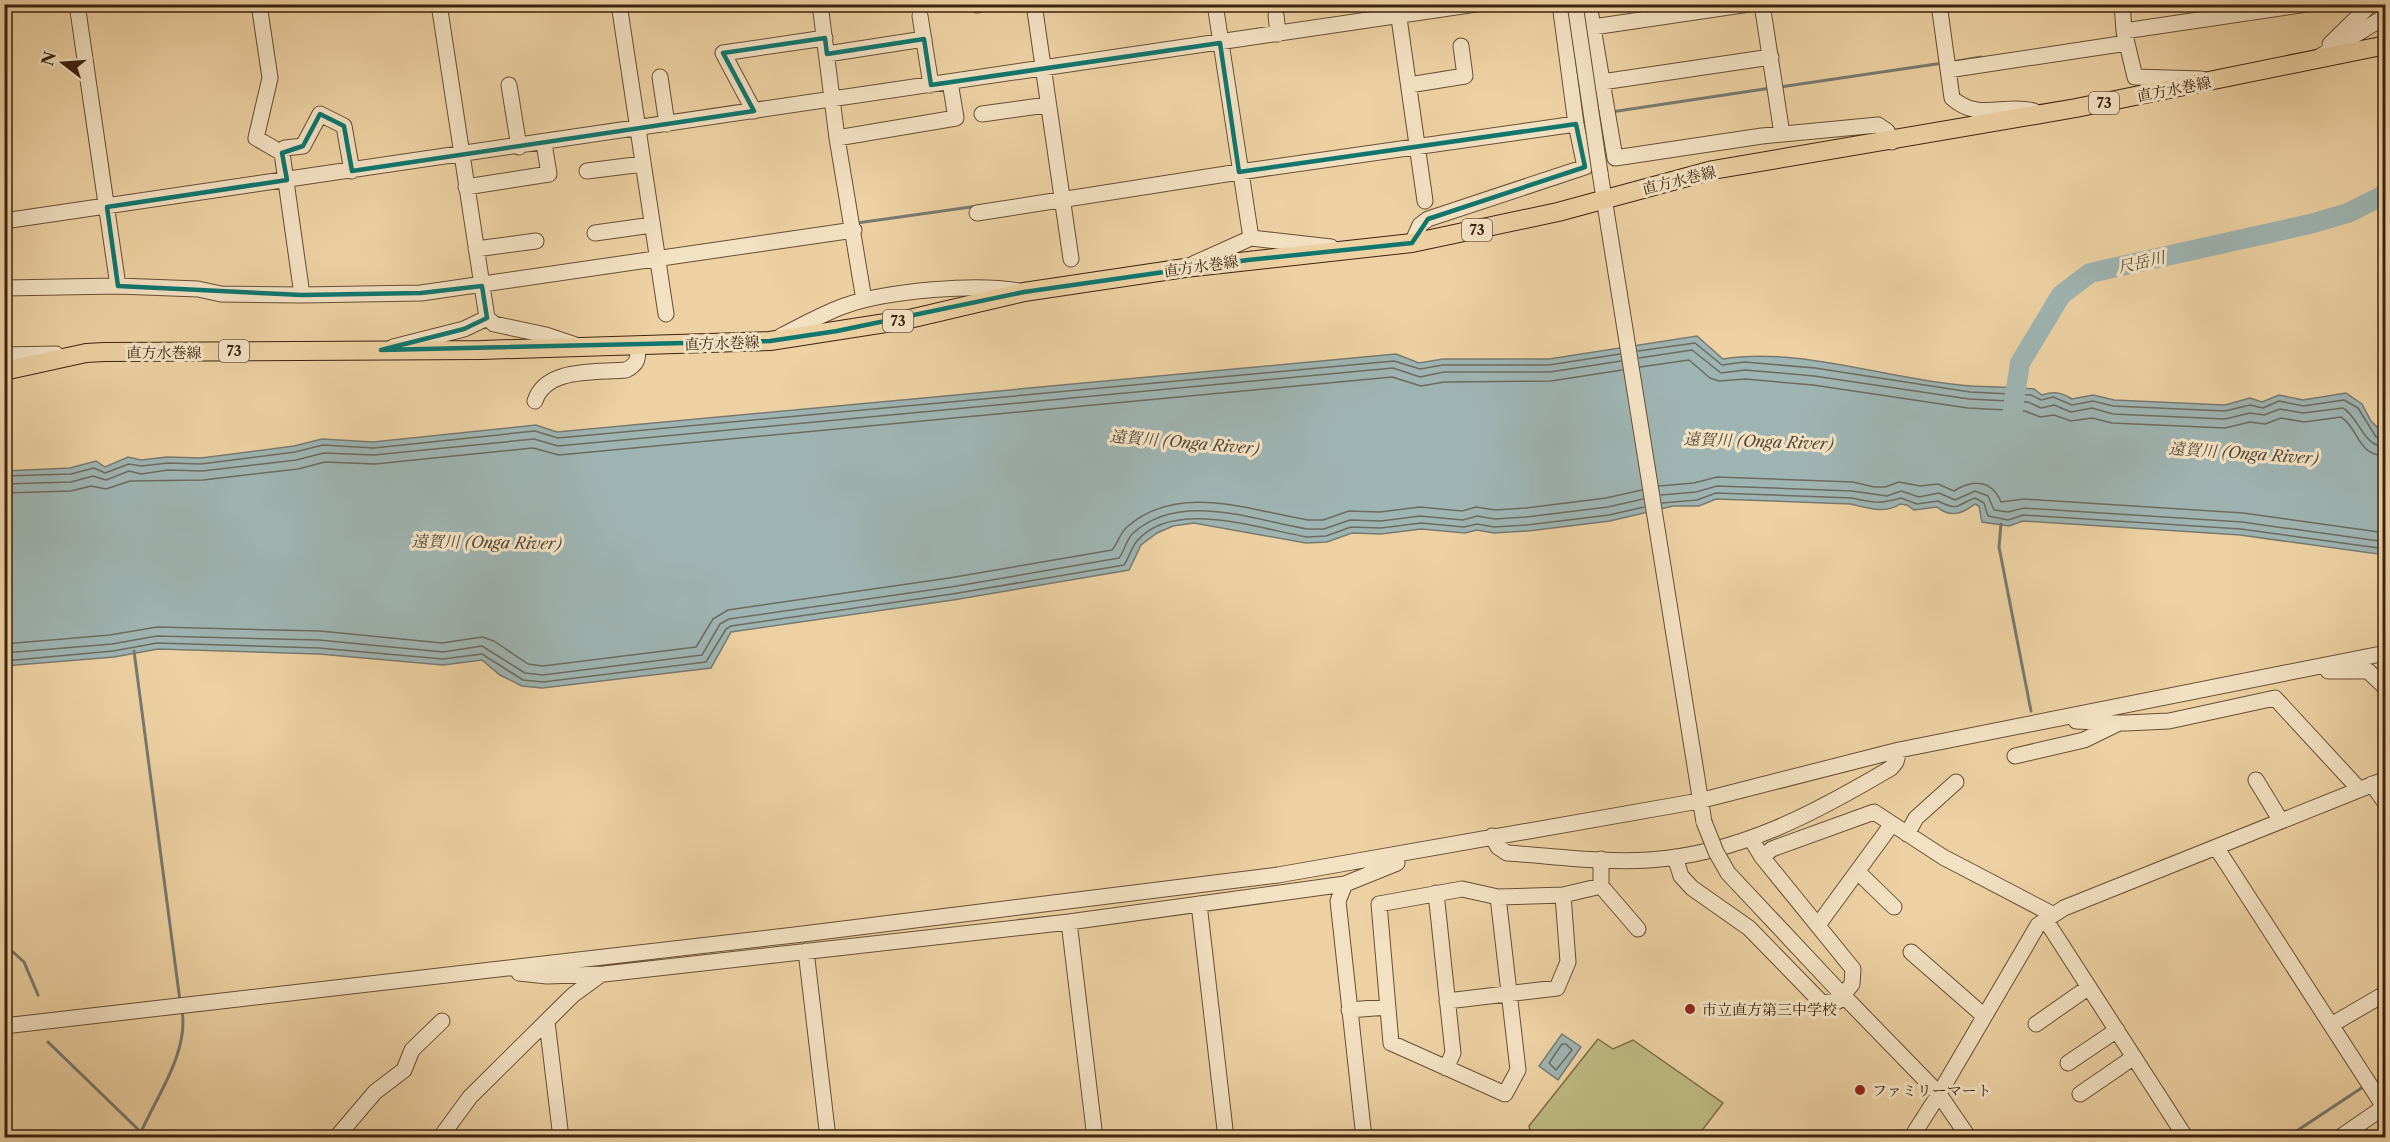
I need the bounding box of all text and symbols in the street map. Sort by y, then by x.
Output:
north arrow [33,33,93,93]
text: N [37,49,60,68]
street label: 直方水巻線 [2135,73,2213,105]
road number: 73 [2089,92,2119,114]
street label: 直方水巻線 [1640,162,1718,198]
road number: 73 [1462,219,1492,241]
water label: 尺岳川 [2115,246,2169,277]
street label: 直方水巻線 [1163,251,1239,281]
road number: 73 [883,310,913,332]
street label: 直方水巻線 [684,332,760,354]
road number: 73 [219,340,249,362]
street label: 直方水巻線 [126,343,202,362]
water label: 遠賀川 (Onga River) [1109,425,1261,459]
water label: 遠賀川 (Onga River) [1683,428,1835,454]
water label: 遠賀川 (Onga River) [2168,438,2320,468]
water label: 遠賀川 (Onga River) [411,531,563,553]
place label: 市立直方第三中学校 [1702,1000,1837,1019]
marker: 市立直方第三中学校 [1683,1002,1697,1016]
place label: ファミリーマート [1872,1081,1992,1100]
marker: ファミリーマート [1853,1083,1867,1097]

